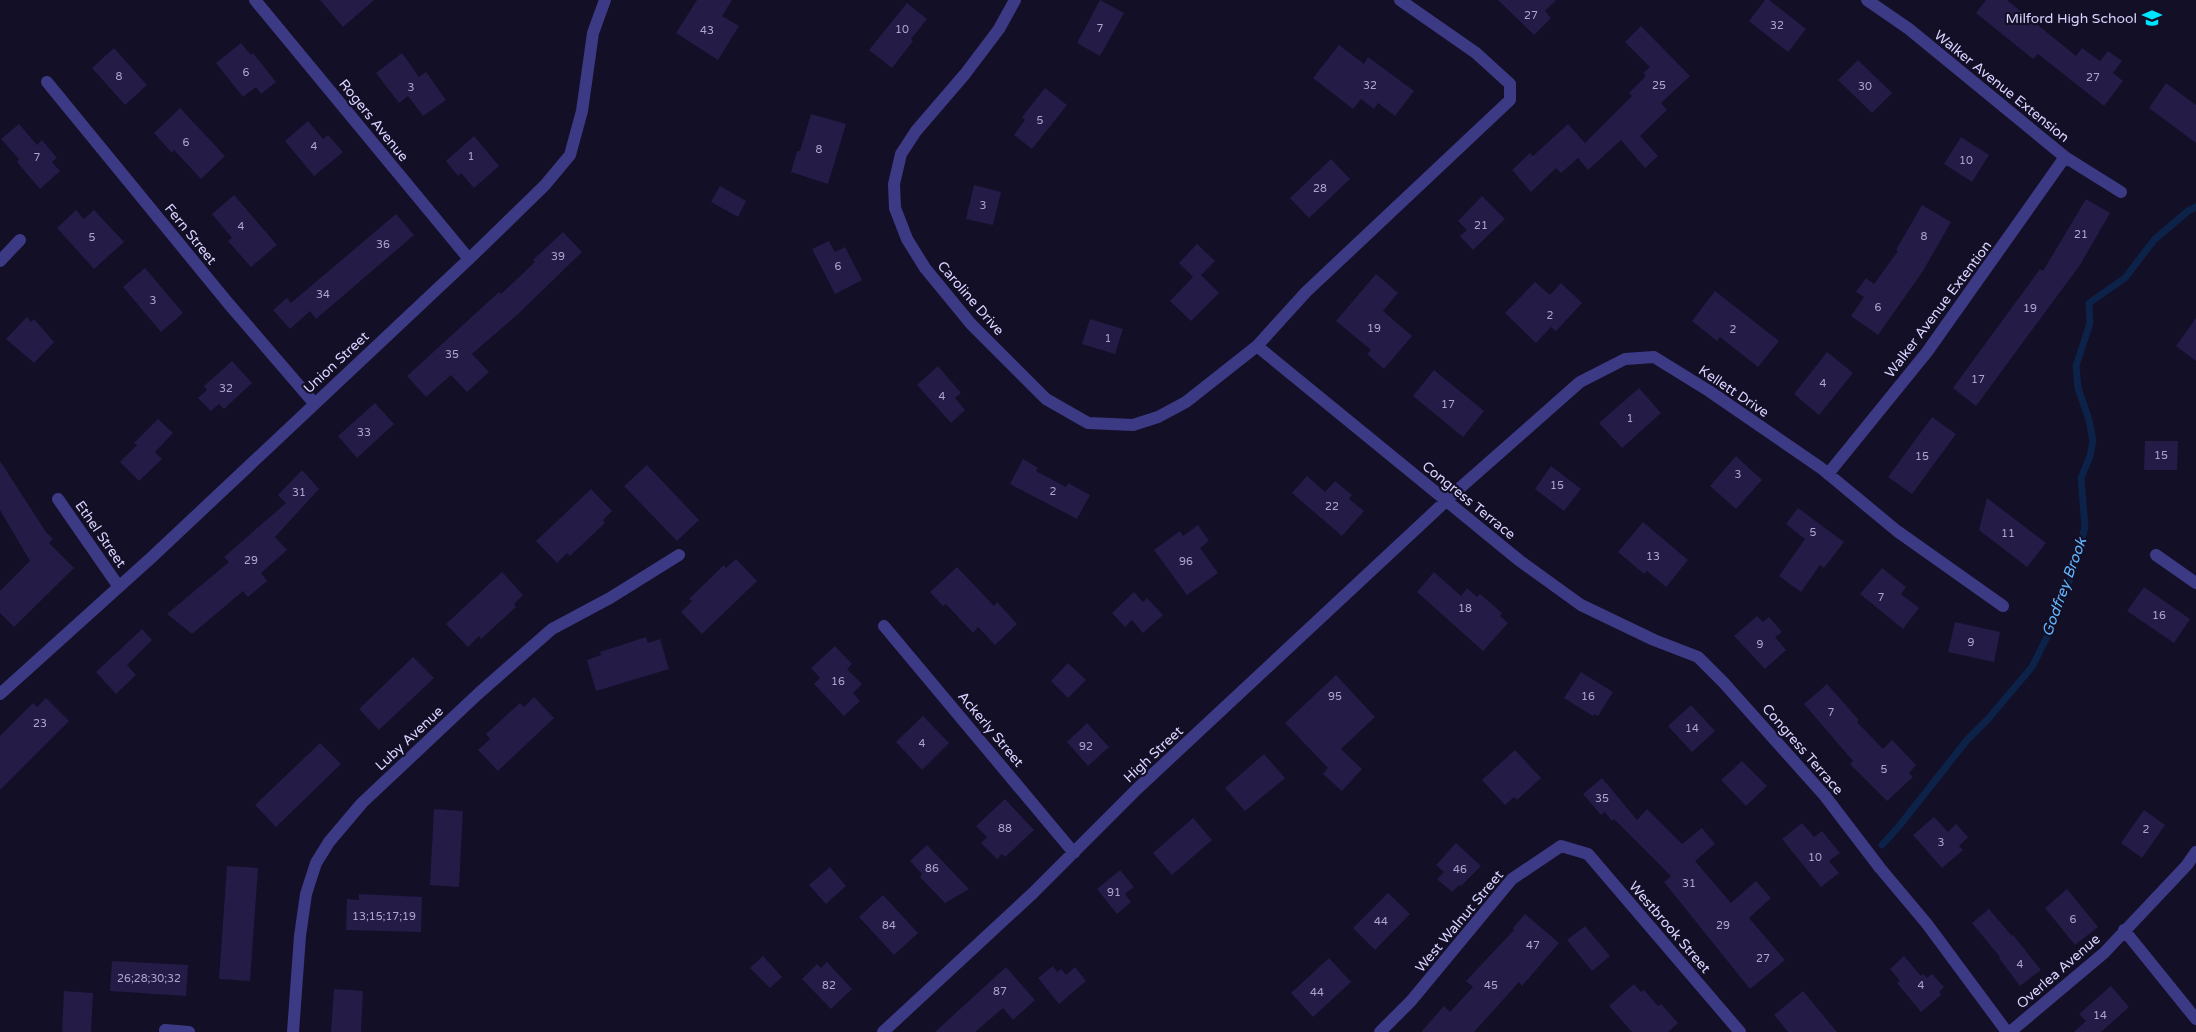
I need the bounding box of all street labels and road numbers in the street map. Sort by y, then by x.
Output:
street label: Walker Avenue Extension [1931,27,2073,146]
street label: Rogers Avenue [335,76,412,165]
street label: Fern Street [161,200,221,269]
street label: Walker Avenue Extention [1881,237,1995,381]
street label: Caroline Drive [934,258,1008,339]
street label: Union Street [300,327,373,397]
street label: Kellett Drive [1695,362,1772,421]
street label: Congress Terrace [1419,458,1519,543]
street label: Ethel Street [71,498,130,571]
street label: Ackerly Street [954,688,1027,771]
street label: Congress Terrace [1758,700,1847,798]
street label: Luby Avenue [372,703,447,774]
street label: High Street [1120,722,1187,786]
street label: West Walnut Street [1412,866,1507,976]
street label: Westbrook Street [1625,878,1714,977]
street label: Overlea Avenue [2013,930,2104,1012]

